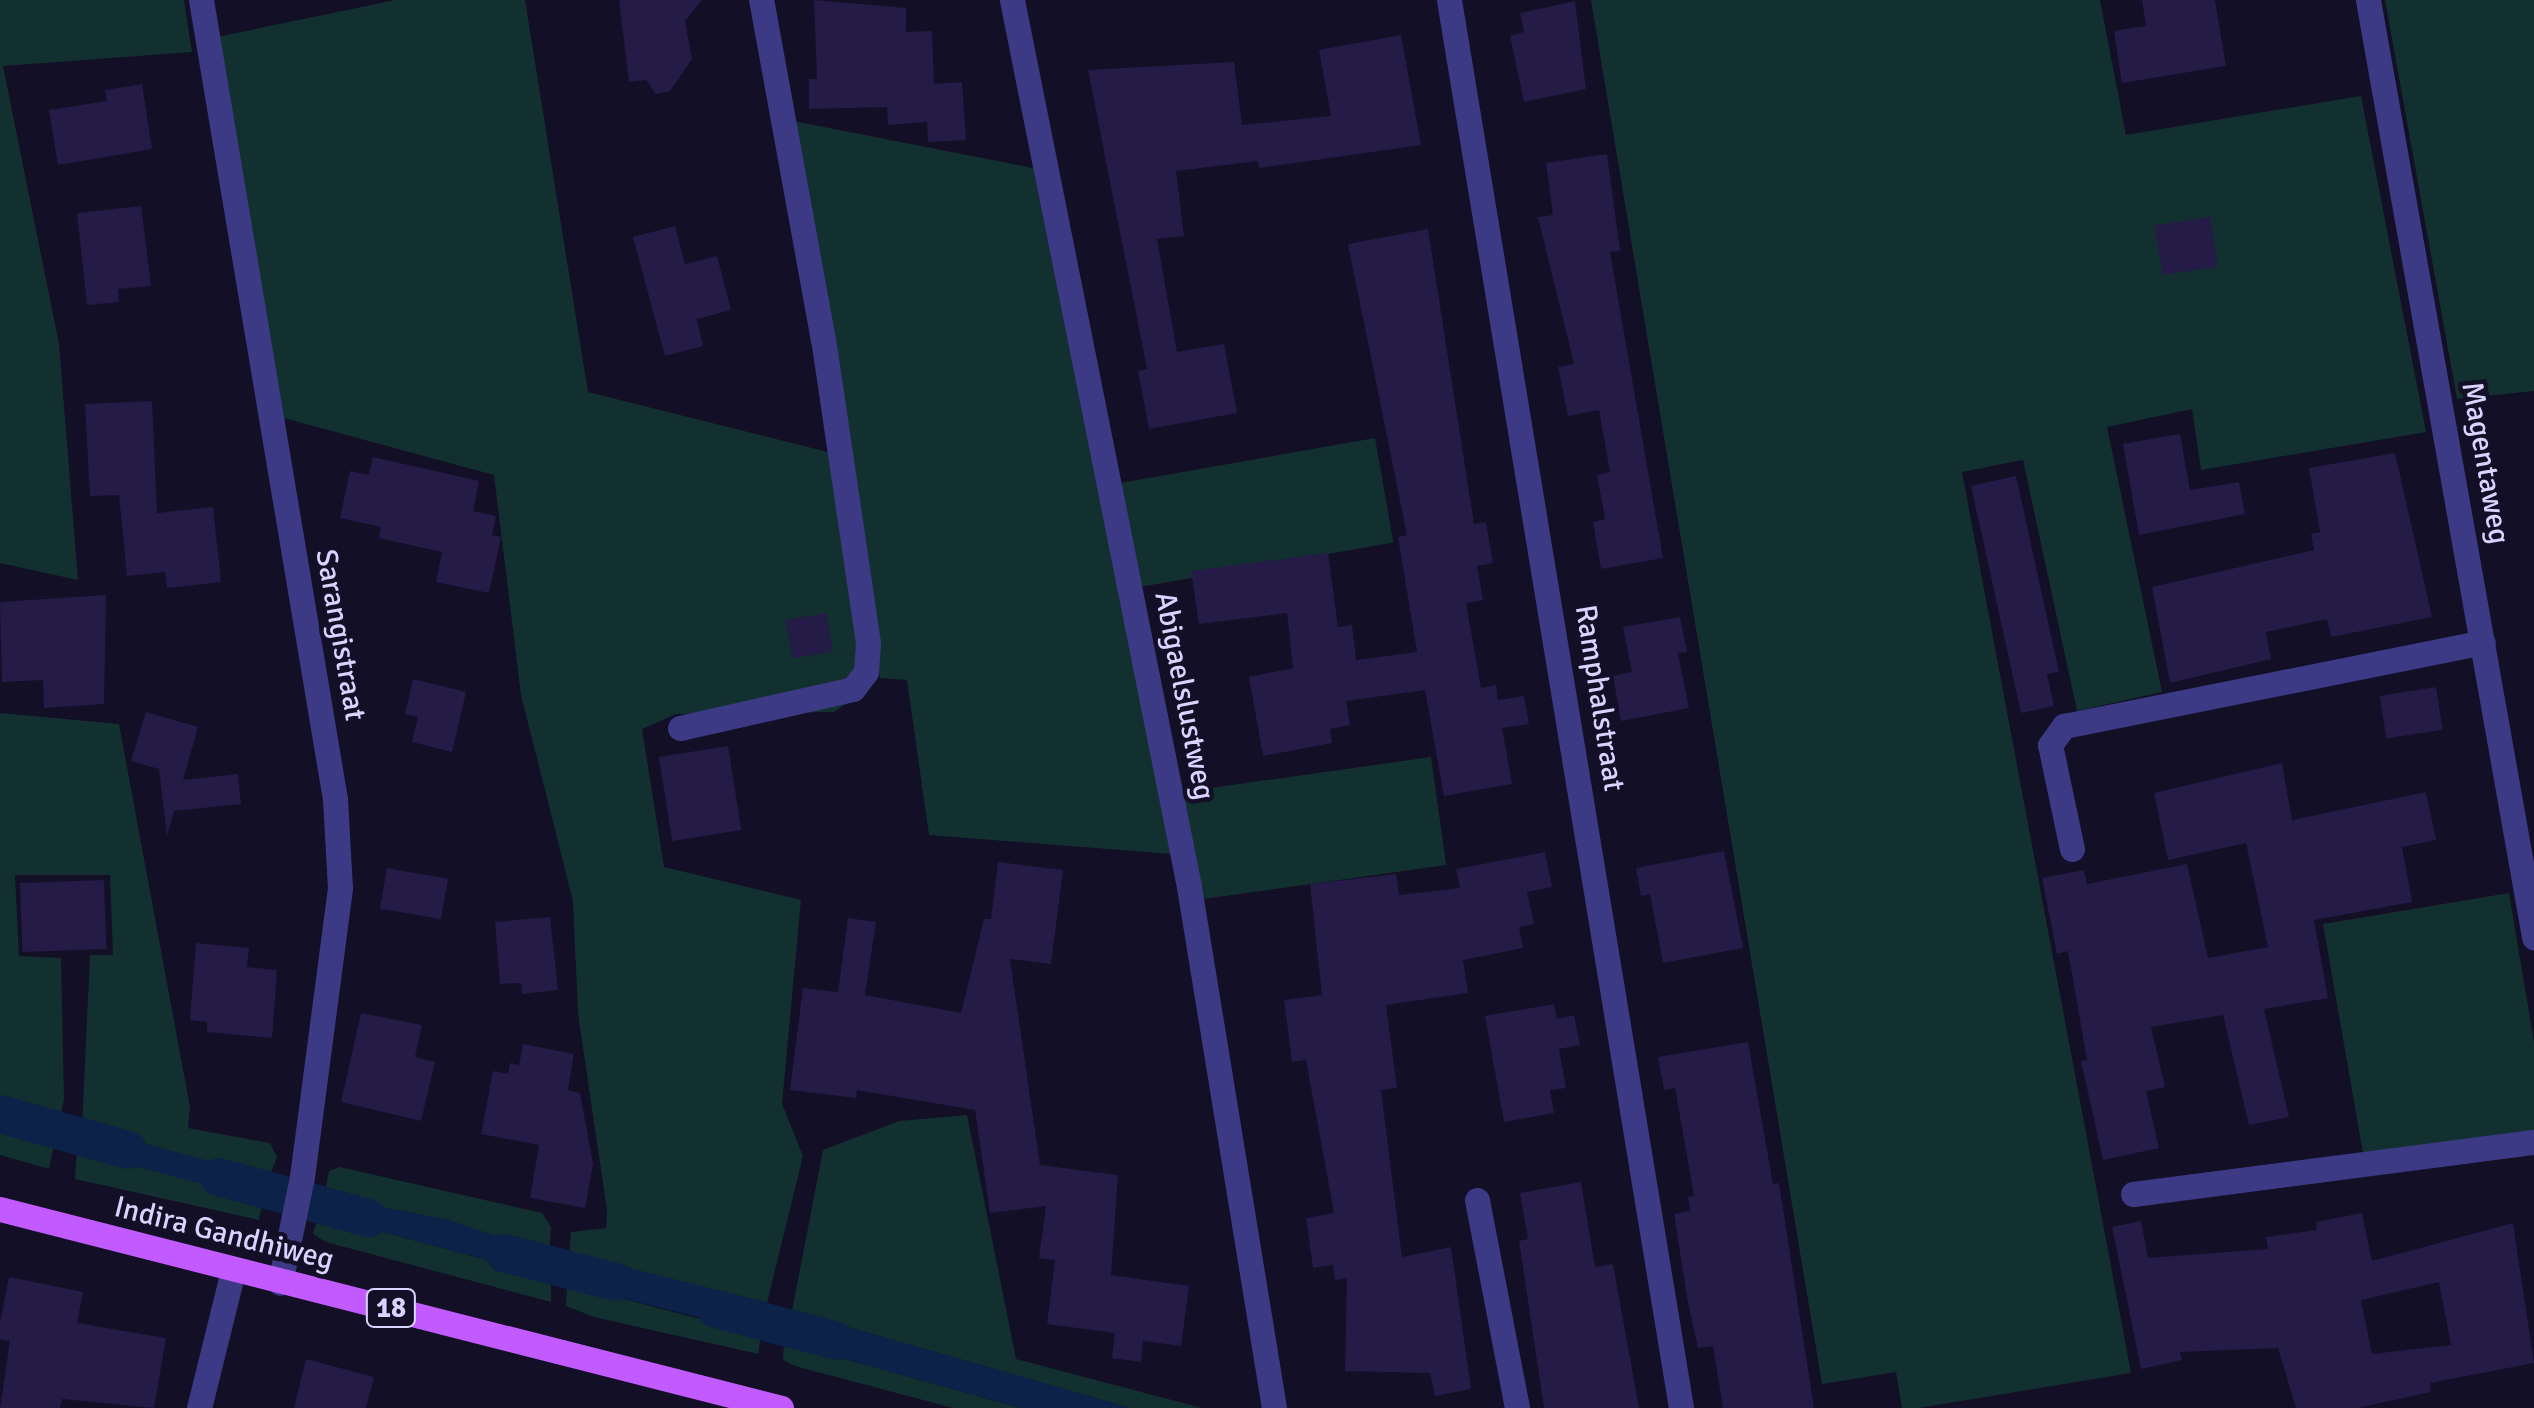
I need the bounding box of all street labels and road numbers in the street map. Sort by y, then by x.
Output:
street label: Magentaweg [2453,379,2517,547]
street label: Sarangistraat [307,547,373,723]
street label: Abigaelslustweg [1146,589,1222,803]
street label: Ramphalstraat [1567,602,1631,794]
street label: Indira Gandhiweg [111,1189,337,1279]
road number: 18 [364,1285,418,1331]

